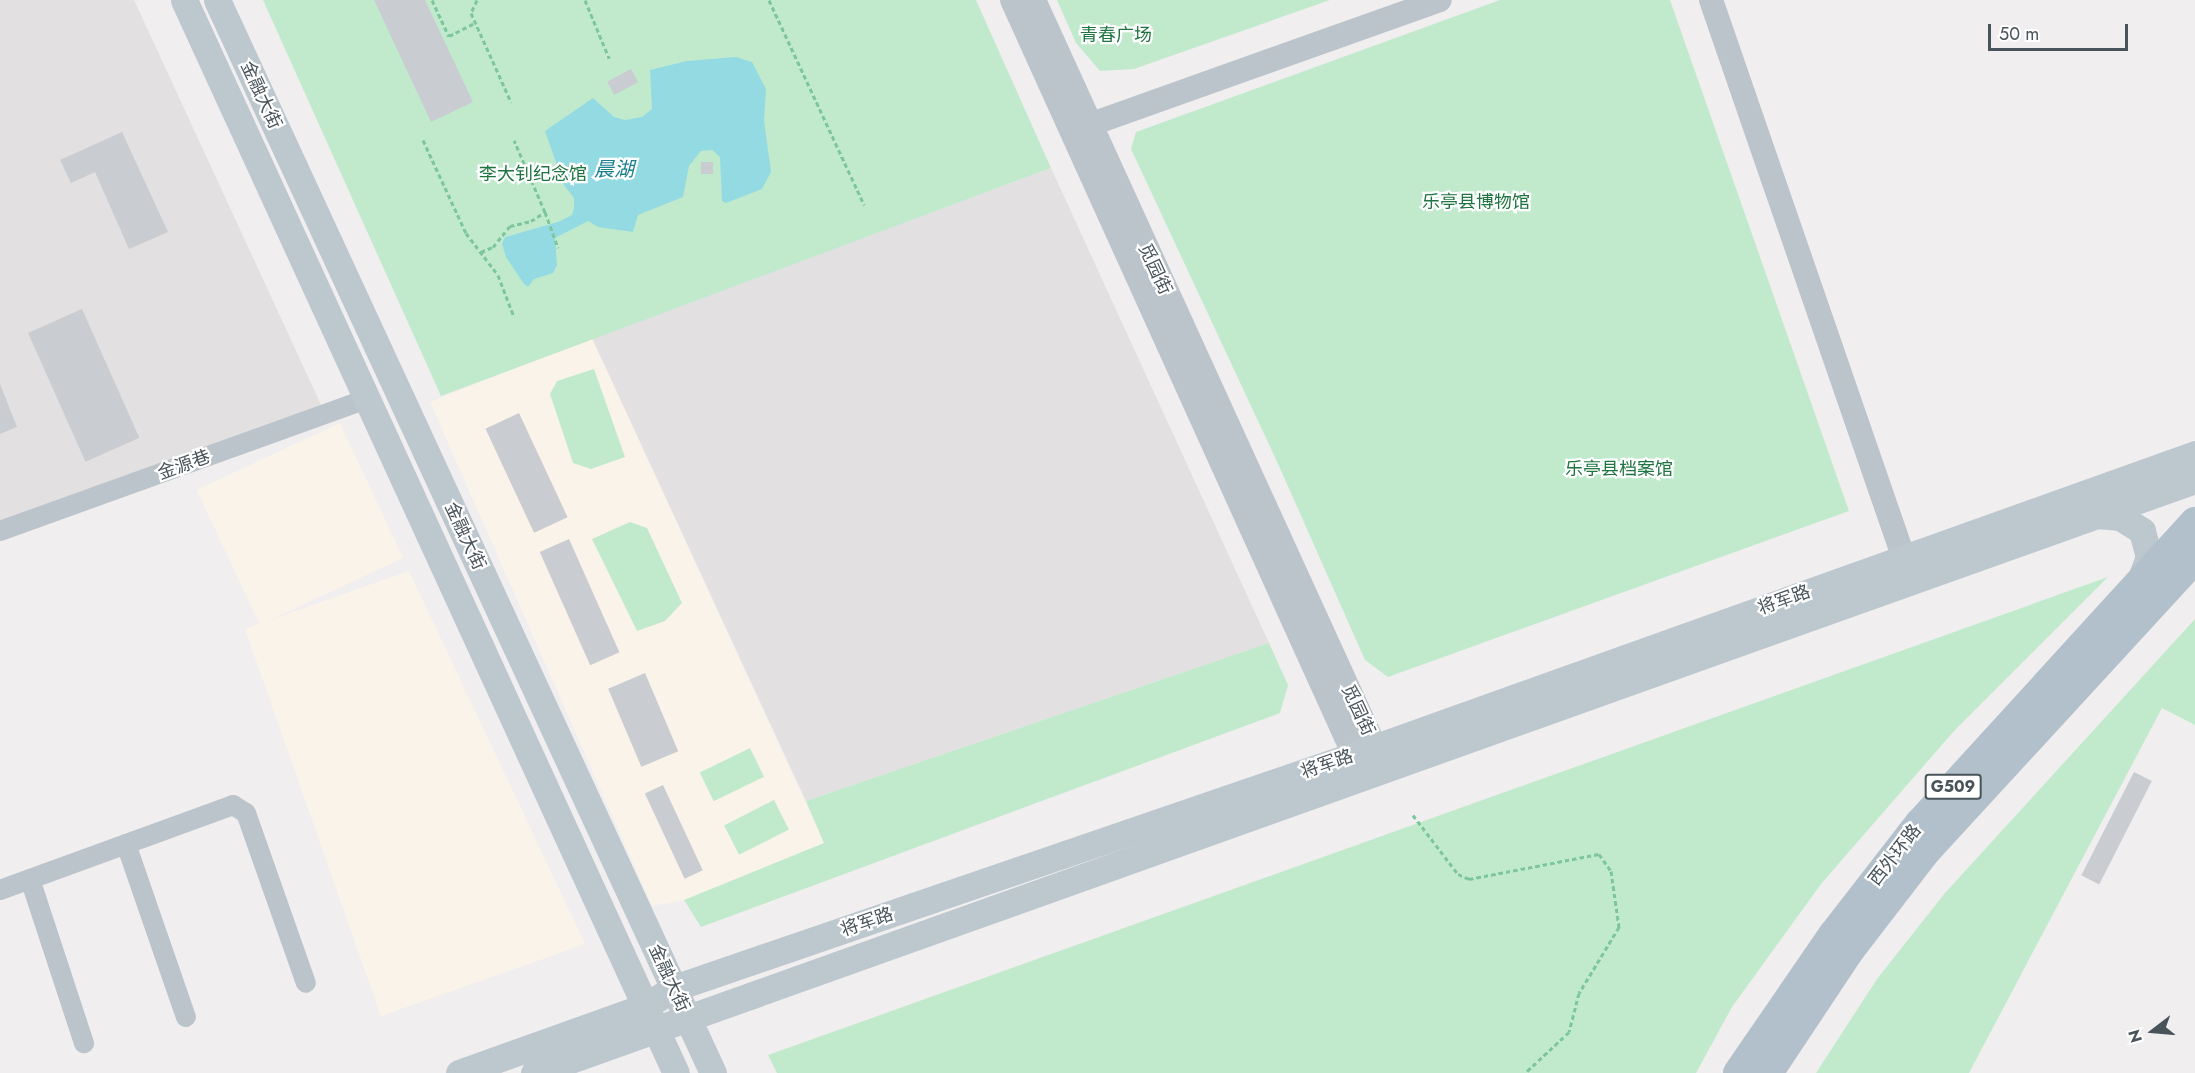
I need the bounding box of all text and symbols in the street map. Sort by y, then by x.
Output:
scale bar [1991,12,2130,50]
text: 50 m [1999,21,2039,47]
park label: 青春广场 [1080,24,1152,46]
street label: 金融大街 [236,58,286,132]
water label: 晨湖 [594,157,634,181]
park label: 李大钊纪念馆 [479,163,587,185]
park label: 乐亭县博物馆 [1422,191,1530,213]
street label: 觅园街 [1134,240,1176,298]
street label: 金源巷 [155,446,213,484]
park label: 乐亭县档案馆 [1565,458,1673,480]
street label: 金融大街 [440,499,490,573]
street label: 将军路 [1755,581,1813,619]
street label: 觅园街 [1337,681,1379,739]
street label: 将军路 [1298,745,1356,783]
road number: G509 [1924,774,1982,800]
street label: 西外环路 [1864,820,1926,890]
street label: 将军路 [838,903,896,941]
street label: 金融大街 [644,941,694,1015]
north arrow [2123,1001,2183,1061]
text: N [2122,1027,2148,1045]

